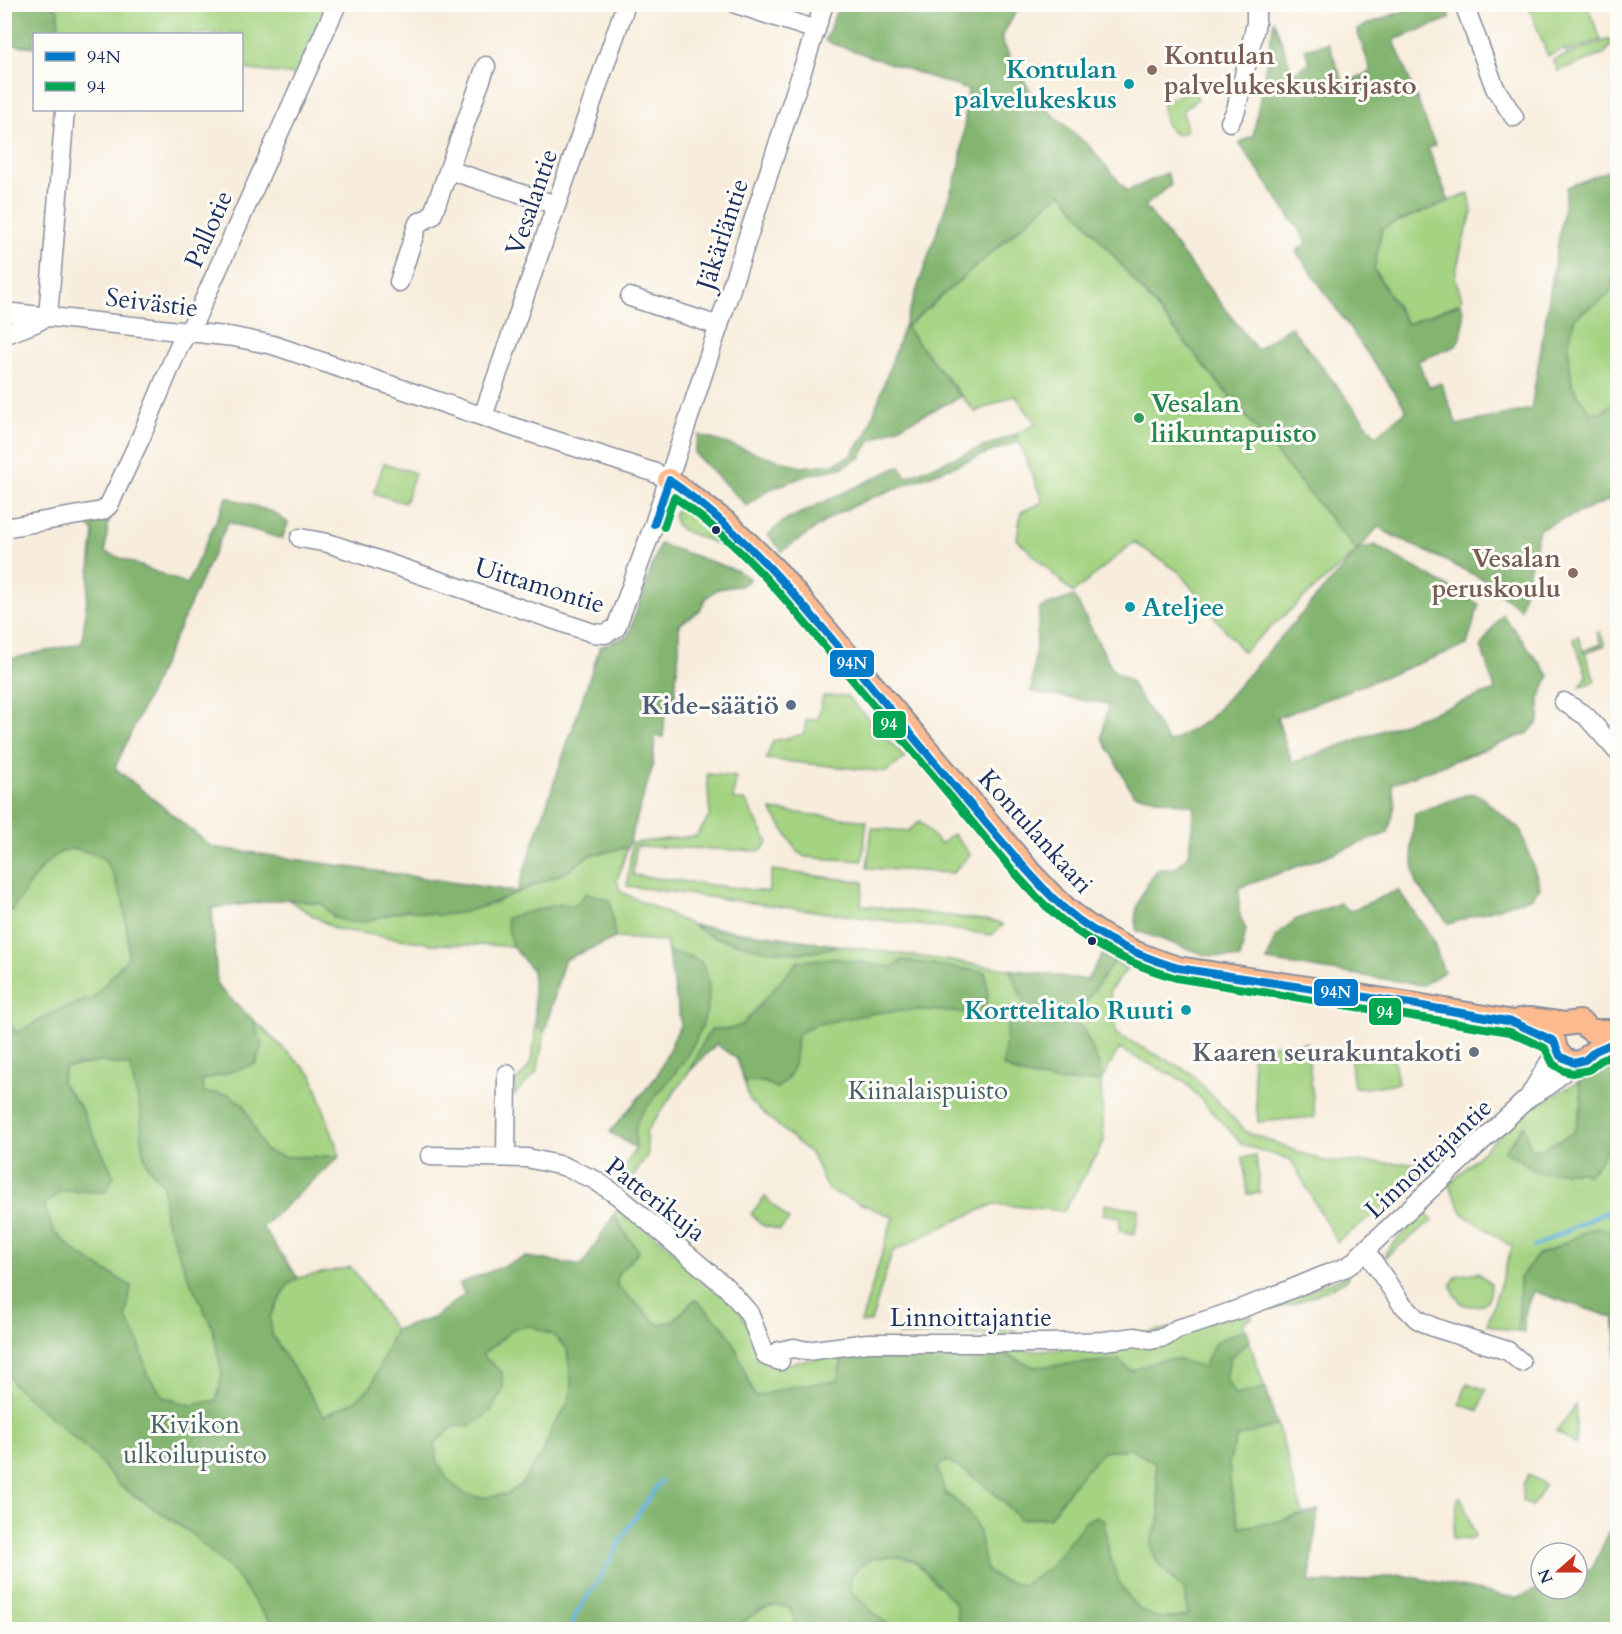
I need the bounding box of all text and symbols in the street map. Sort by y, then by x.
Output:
legend [33,33,243,111]
place label: Kontulan palvelukeskuskirjasto [1164,38,1417,103]
text: 94N [87,45,121,70]
place label: Kontulan palvelukeskus [954,52,1117,117]
marker: Kontulan palvelukeskuskirjasto [1145,63,1159,77]
text: 94 [87,75,105,100]
marker: Kontulan palvelukeskus [1122,77,1136,91]
street label: Vesalantie [497,144,566,260]
street label: Jäkärläntie [687,174,757,298]
street label: Pallotie [176,185,241,273]
street label: Seivästie [104,279,200,326]
place label: Vesalan liikuntapuisto [1151,386,1317,451]
marker: Vesalan liikuntapuisto [1132,411,1146,425]
unlabelled marker [710,524,722,536]
place label: Vesalan peruskoulu [1432,541,1561,606]
street label: Uittamontie [470,549,609,622]
marker: Vesalan peruskoulu [1566,566,1580,580]
place label: Ateljee [1142,590,1224,625]
marker: Ateljee [1123,600,1137,614]
line badge: 94N [829,649,875,678]
text: 94N [837,653,867,675]
place label: Kide-säätiö [642,688,779,723]
marker: Kide-säätiö [784,698,798,712]
line badge: 94 [872,710,907,739]
text: 94 [881,714,897,736]
street label: Kontulankaari [970,761,1101,901]
unlabelled marker [1086,935,1098,947]
line badge: 94N [1313,978,1359,1007]
text: 94N [1321,982,1351,1004]
place label: Korttelitalo Ruuti [964,993,1174,1028]
line badge: 94 [1368,997,1402,1026]
text: 94 [1377,1002,1393,1024]
marker: Korttelitalo Ruuti [1179,1003,1193,1017]
place label: Kaaren seurakuntakoti [1192,1035,1462,1070]
marker: Kaaren seurakuntakoti [1467,1045,1481,1059]
park label: Kiinalaispuisto [848,1073,1008,1108]
street label: Linnoittajantie [1357,1090,1500,1227]
street label: Patterikuja [598,1149,713,1250]
street label: Linnoittajantie [890,1300,1052,1335]
park label: Kivikon ulkoilupuisto [123,1407,267,1472]
north arrow [1529,1541,1589,1601]
text: N [1533,1565,1559,1586]

